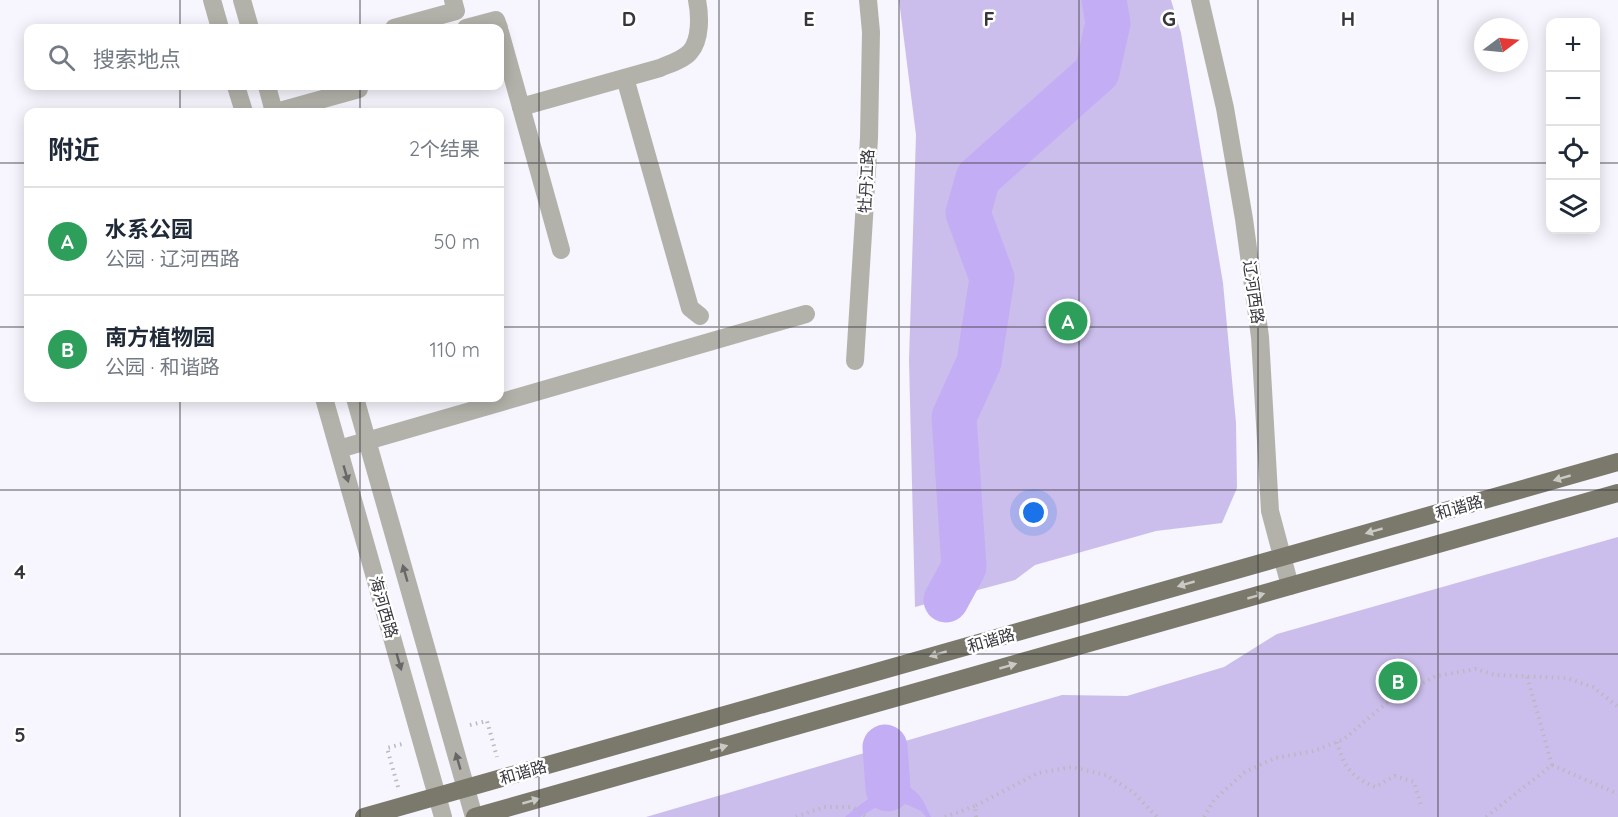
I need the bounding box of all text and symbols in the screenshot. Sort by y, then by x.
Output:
text: D [622,6,636,31]
text: E [803,6,815,31]
text: F [983,6,995,31]
text: G [1162,6,1176,31]
text: H [1341,6,1355,31]
north arrow [1474,18,1528,72]
map controls [1546,18,1600,234]
button: + [1546,18,1600,72]
search box [24,24,504,90]
icon: search [45,41,78,74]
text: 搜索地点 [93,45,181,73]
button: − [1546,72,1600,126]
button: locate [1546,126,1600,180]
text: 附近 [48,133,100,166]
text: 2个结果 [409,136,480,161]
street label: 牡丹江路 [854,149,878,213]
button: layers [1546,180,1600,234]
text: 水系公园 [105,215,193,243]
text: A [61,229,74,254]
text: 50 m [434,229,480,254]
text: 公园 · 辽河西路 [105,246,240,271]
street label: 辽河西路 [1240,259,1268,325]
pin: A [1048,298,1088,344]
text: 南方植物园 [105,323,215,351]
text: B [61,337,74,362]
text: 110 m [430,337,480,362]
text: 公园 · 和谐路 [105,354,220,379]
one-way arrow [342,465,351,483]
one-way arrow [1553,474,1571,483]
street label: 和谐路 [1433,491,1485,523]
your location [1019,498,1048,527]
one-way arrow [1365,527,1383,536]
text: 4 [14,559,26,584]
one-way arrow [400,564,409,582]
street label: 海河西路 [366,573,402,641]
one-way arrow [1177,580,1195,589]
one-way arrow [1247,591,1265,600]
street label: 和谐路 [965,624,1017,656]
one-way arrow [929,650,947,660]
one-way arrow [395,653,404,671]
pin: B [1378,658,1418,704]
one-way arrow [999,661,1017,670]
text: 5 [14,722,26,747]
one-way arrow [710,743,728,752]
one-way arrow [453,752,462,770]
street label: 和谐路 [497,756,549,788]
one-way arrow [523,796,541,805]

